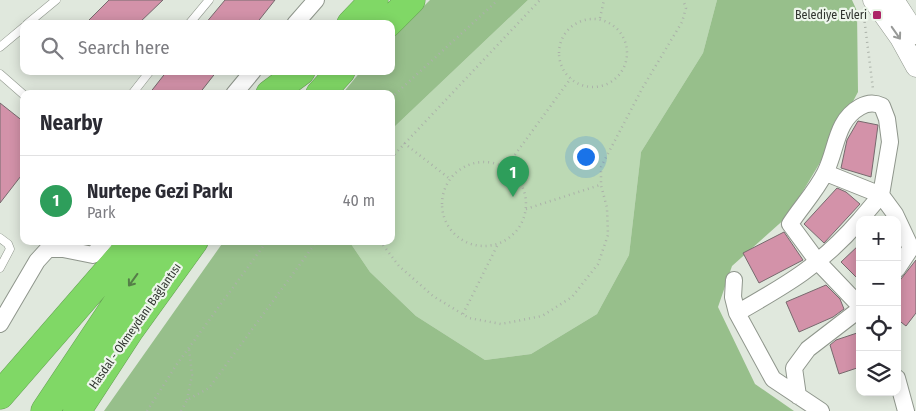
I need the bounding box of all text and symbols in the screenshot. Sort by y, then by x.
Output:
place label: Belediye Evleri [795,8,867,22]
marker: Belediye Evleri [871,9,883,21]
search box [20,20,395,75]
one-way arrow [891,26,901,40]
icon: search [38,34,66,62]
text: Search here [78,36,170,59]
text: Nearby [40,110,102,136]
your location [573,144,599,170]
pin: 1 [497,156,529,197]
text: Nurtepe Gezi Parkı [87,180,233,203]
text: 1 [53,191,59,210]
text: 40 m [343,191,375,210]
text: Park [87,203,115,222]
map controls [856,216,901,396]
button: + [856,216,901,261]
street label: Hasdal - Okmeydanı Bağlantısı [86,261,184,391]
button: − [856,261,901,306]
one-way arrow [127,273,138,287]
button: locate [856,306,901,351]
button: layers [856,351,901,396]

